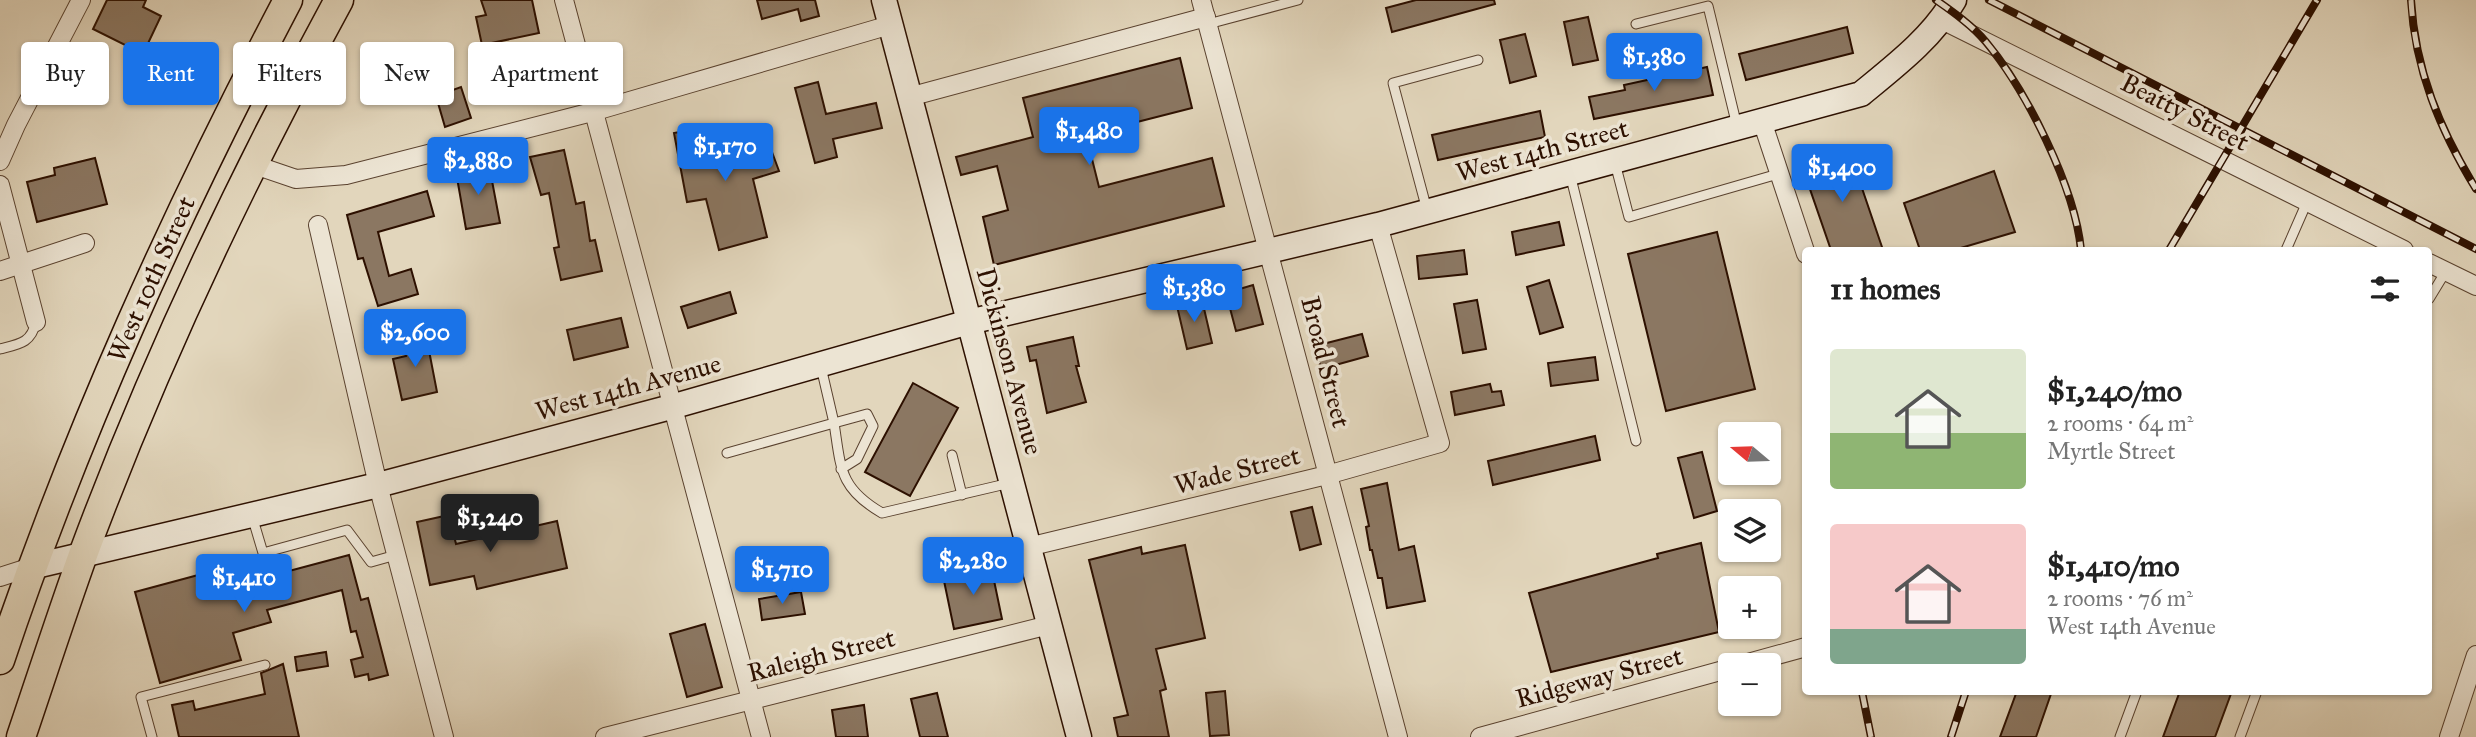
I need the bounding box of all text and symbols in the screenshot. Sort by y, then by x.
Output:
pin: $1,380 [1597,34,1711,93]
chip: Buy [21,42,109,105]
chip: Rent [123,42,219,105]
chip: Filters [233,42,346,105]
chip: New [360,42,454,105]
chip: Apartment [468,42,623,105]
text: $1,380 [1622,42,1686,70]
street label: Beatty Street [2115,66,2255,158]
pin: $1,480 [1032,108,1146,167]
street label: West 14th Street [1452,112,1632,188]
text: $1,480 [1055,116,1123,144]
pin: $1,170 [668,124,782,183]
text: $1,170 [693,132,757,160]
pin: $2,880 [421,138,535,197]
pin: $1,400 [1785,144,1899,204]
text: $2,880 [443,146,513,174]
text: $1,400 [1808,153,1876,181]
street label: West 10th Street [100,191,202,367]
street label: Dickinson Avenue [970,264,1050,458]
pin: $1,380 [1137,264,1251,324]
icon: filters [2366,270,2404,308]
text: 11 homes [1830,271,1941,307]
text: $1,380 [1162,273,1226,301]
street label: Broad Street [1294,293,1358,431]
pin: $2,600 [358,310,472,369]
text: $2,600 [380,318,450,346]
street label: West 14th Avenue [532,347,724,427]
text: $1,240/mo [2047,373,2182,409]
icon: home [1886,377,1970,461]
text: 2 rooms · 64 m² [2047,409,2193,437]
north arrow [1718,422,1782,485]
map controls [1718,422,1781,716]
text: Myrtle Street [2047,437,2176,465]
street label: Wade Street [1171,439,1303,501]
pin: $1,240 [433,494,547,554]
button: layers [1718,499,1781,562]
text: $1,240 [457,503,523,531]
pin: $2,280 [916,538,1030,597]
pin: $1,710 [725,546,839,606]
text: $2,280 [939,546,1007,574]
text: $1,410/mo [2047,548,2180,584]
icon: home [1886,552,1970,636]
pin: $1,410 [187,554,301,614]
text: $1,710 [751,555,813,583]
text: $1,410 [212,563,276,591]
button: + [1718,576,1781,639]
text: 2 rooms · 76 m² [2047,584,2193,612]
text: West 14th Avenue [2047,612,2216,640]
street label: Raleigh Street [744,621,898,689]
street label: Ridgeway Street [1512,639,1686,715]
button: − [1718,653,1781,716]

